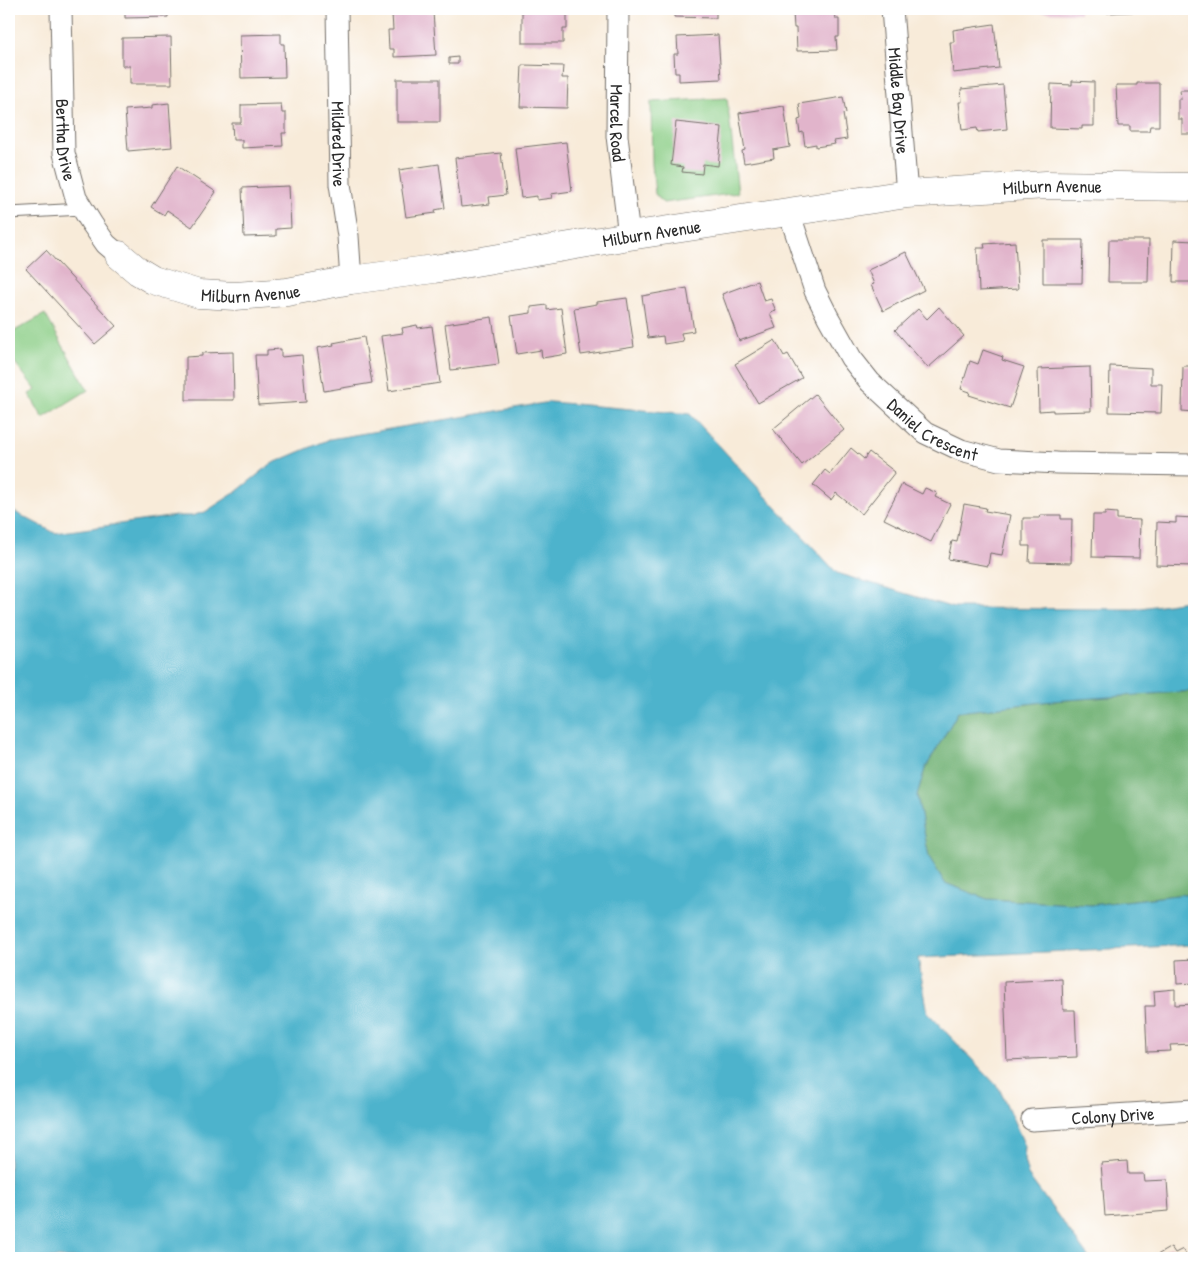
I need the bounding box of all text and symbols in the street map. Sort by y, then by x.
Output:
street label: Middle Bay Drive [883,46,916,155]
street label: Marcel Road [604,84,632,163]
street label: Bertha Drive [50,99,83,183]
street label: Mildred Drive [326,101,353,187]
street label: Milburn Avenue [1002,172,1102,200]
street label: Milburn Avenue [601,213,702,253]
street label: Milburn Avenue [200,277,302,308]
street label: Daniel Crescent [882,392,981,467]
street label: Colony Drive [1071,1100,1155,1130]

